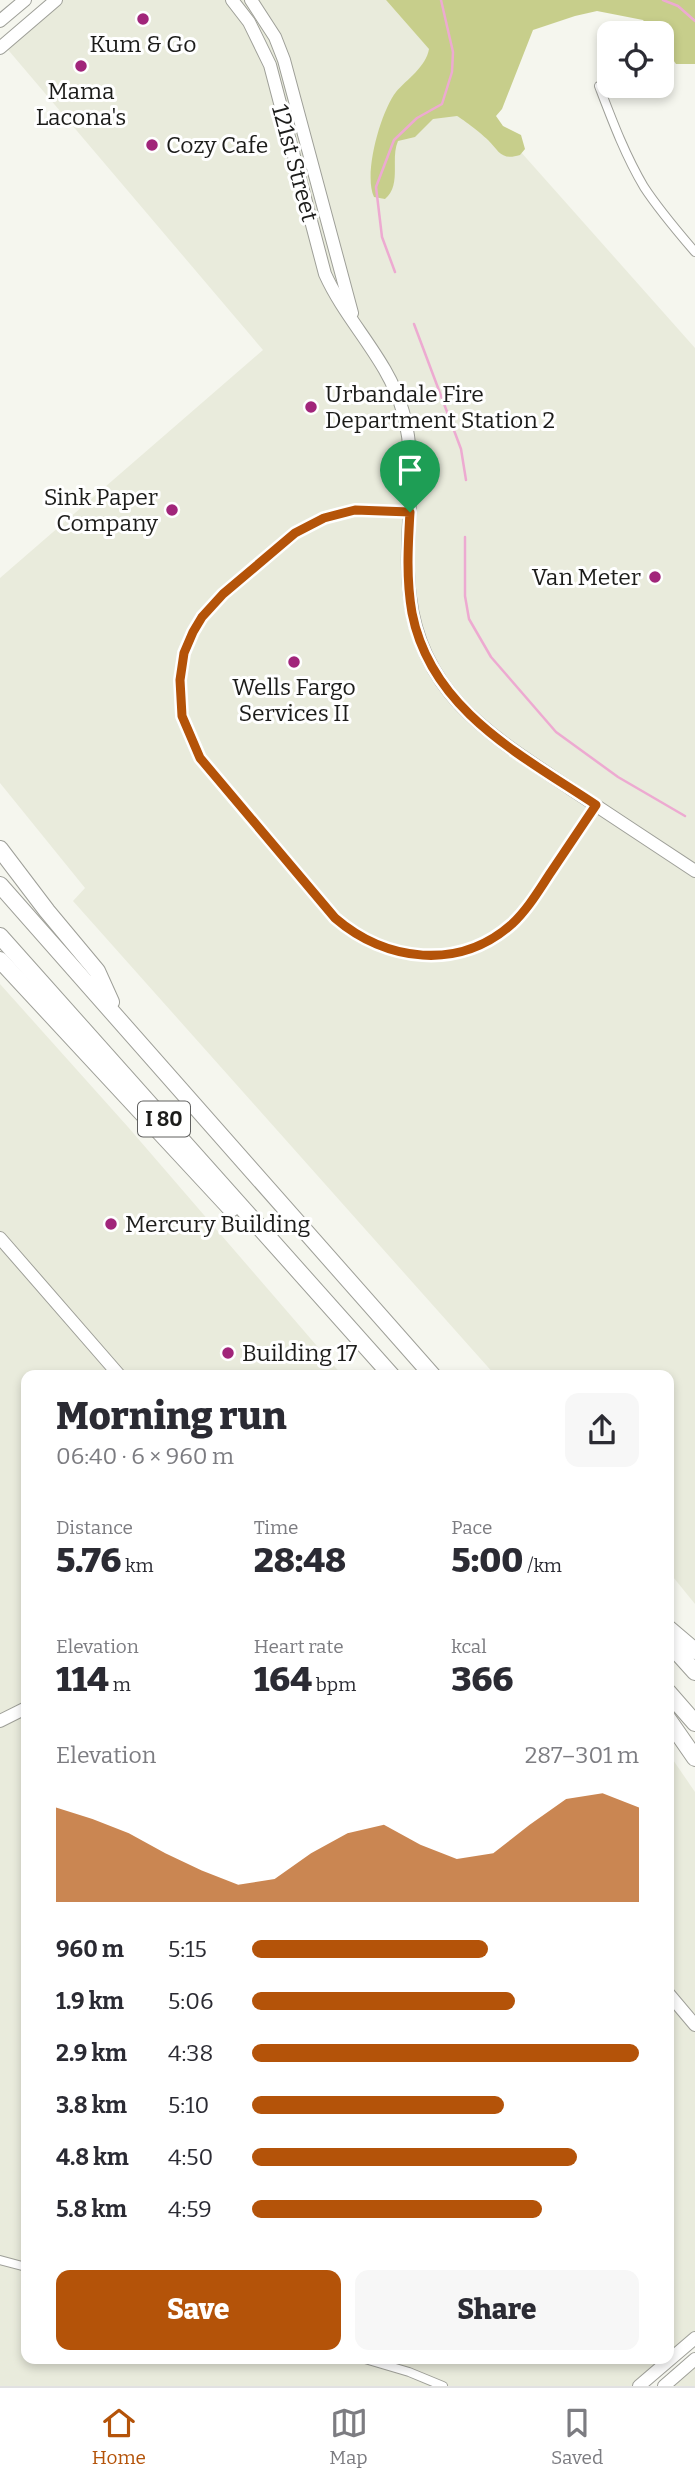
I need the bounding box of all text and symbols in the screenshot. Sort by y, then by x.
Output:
marker: Kum & Go [135,11,151,27]
map controls [597,21,674,98]
button: locate [597,21,674,98]
place label: Kum & Go [90,30,196,58]
marker: Mama Lacona's [73,58,89,74]
place label: Mama Lacona's [36,77,126,131]
street label: 121st Street [266,101,324,225]
place label: Cozy Cafe [166,131,268,159]
marker: Cozy Cafe [144,137,160,153]
place label: Urbandale Fire Department Station 2 [325,380,555,434]
marker: Urbandale Fire Department Station 2 [303,399,319,415]
pin [380,440,440,512]
icon: arrive [391,451,429,489]
place label: Sink Paper Company [44,483,159,537]
marker: Sink Paper Company [164,502,180,518]
place label: Van Meter [532,563,641,591]
marker: Van Meter [647,569,663,585]
marker: Wells Fargo Services II [286,654,302,670]
place label: Wells Fargo Services II [232,673,356,727]
road number: I 80 [138,1102,190,1136]
place label: Mercury Building [125,1210,310,1238]
marker: Mercury Building [103,1216,119,1232]
place label: Building 17 [242,1339,358,1367]
marker: Building 17 [220,1345,236,1361]
text: Morning run [56,1393,287,1439]
button: share [565,1393,639,1467]
text: 06:40 · 6 × 960 m [56,1442,234,1470]
text: Distance [56,1516,133,1539]
text: Time [254,1516,299,1539]
text: Pace [451,1516,492,1539]
text: 5.76 [56,1539,121,1581]
text: 28:48 [254,1539,346,1581]
text: 5:00 [451,1539,523,1581]
text: km [121,1554,154,1577]
text: /km [523,1554,562,1577]
text: Elevation [56,1635,139,1658]
text: Heart rate [254,1635,344,1658]
text: kcal [451,1635,487,1658]
text: 114 [56,1658,109,1700]
text: 164 [254,1658,312,1700]
text: 366 [451,1658,513,1700]
text: m [109,1673,131,1696]
text: bpm [312,1673,356,1696]
text: Elevation [56,1741,156,1769]
text: 287–301 m [525,1741,639,1769]
text: 960 m [56,1935,124,1963]
text: 5:15 [168,1935,207,1963]
text: 1.9 km [56,1987,124,2015]
text: 5:06 [168,1987,213,2015]
text: 2.9 km [56,2039,127,2067]
text: 4:38 [168,2039,213,2067]
text: 3.8 km [56,2091,127,2119]
text: 5:10 [168,2091,209,2119]
text: 4.8 km [56,2143,129,2171]
text: 4:50 [168,2143,213,2171]
text: 5.8 km [56,2195,127,2223]
text: 4:59 [168,2195,212,2223]
button: Save [56,2270,341,2350]
button: Share [355,2270,639,2350]
tab: Home [92,2404,146,2469]
tab: Map [329,2404,368,2469]
tab: Saved [551,2404,603,2469]

